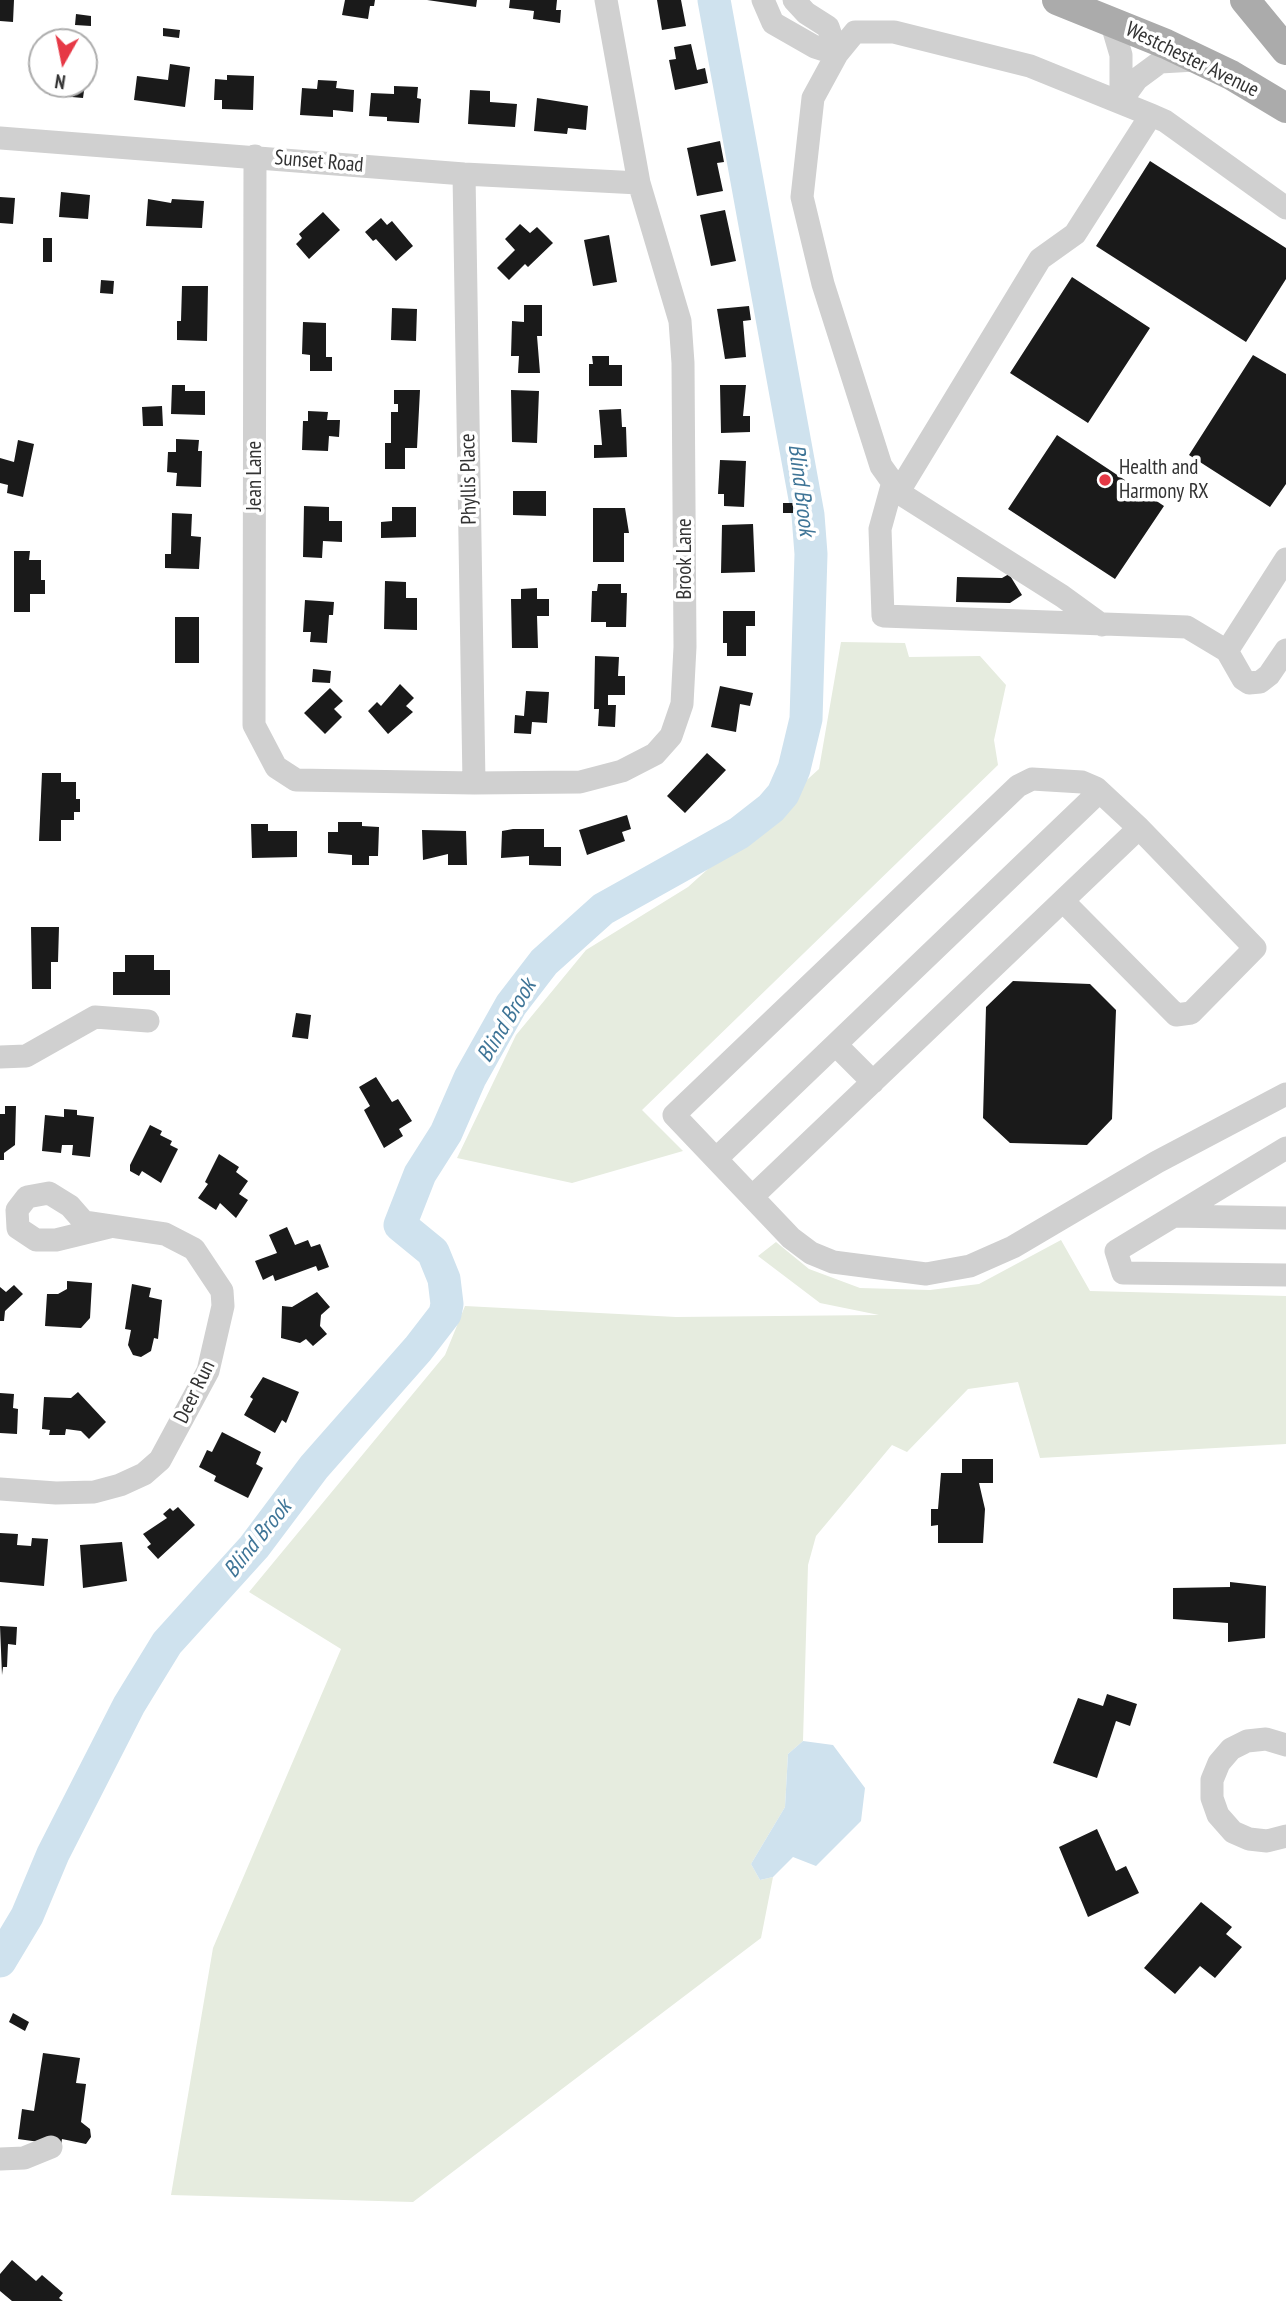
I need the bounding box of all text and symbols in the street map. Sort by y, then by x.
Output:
street label: Westchester Avenue [1121,17,1263,103]
north arrow [28,28,98,98]
text: N [53,69,67,94]
street label: Sunset Road [273,146,365,178]
street label: Phyllis Place [456,433,482,525]
street label: Jean Lane [242,441,268,511]
water label: Blind Brook [782,443,820,537]
place label: Health and Harmony RX [1119,455,1209,505]
marker: Health and Harmony RX [1097,472,1113,488]
street label: Brook Lane [672,518,698,600]
water label: Blind Brook [471,974,543,1068]
street label: Deer Run [169,1356,221,1428]
water label: Blind Brook [218,1495,298,1583]

